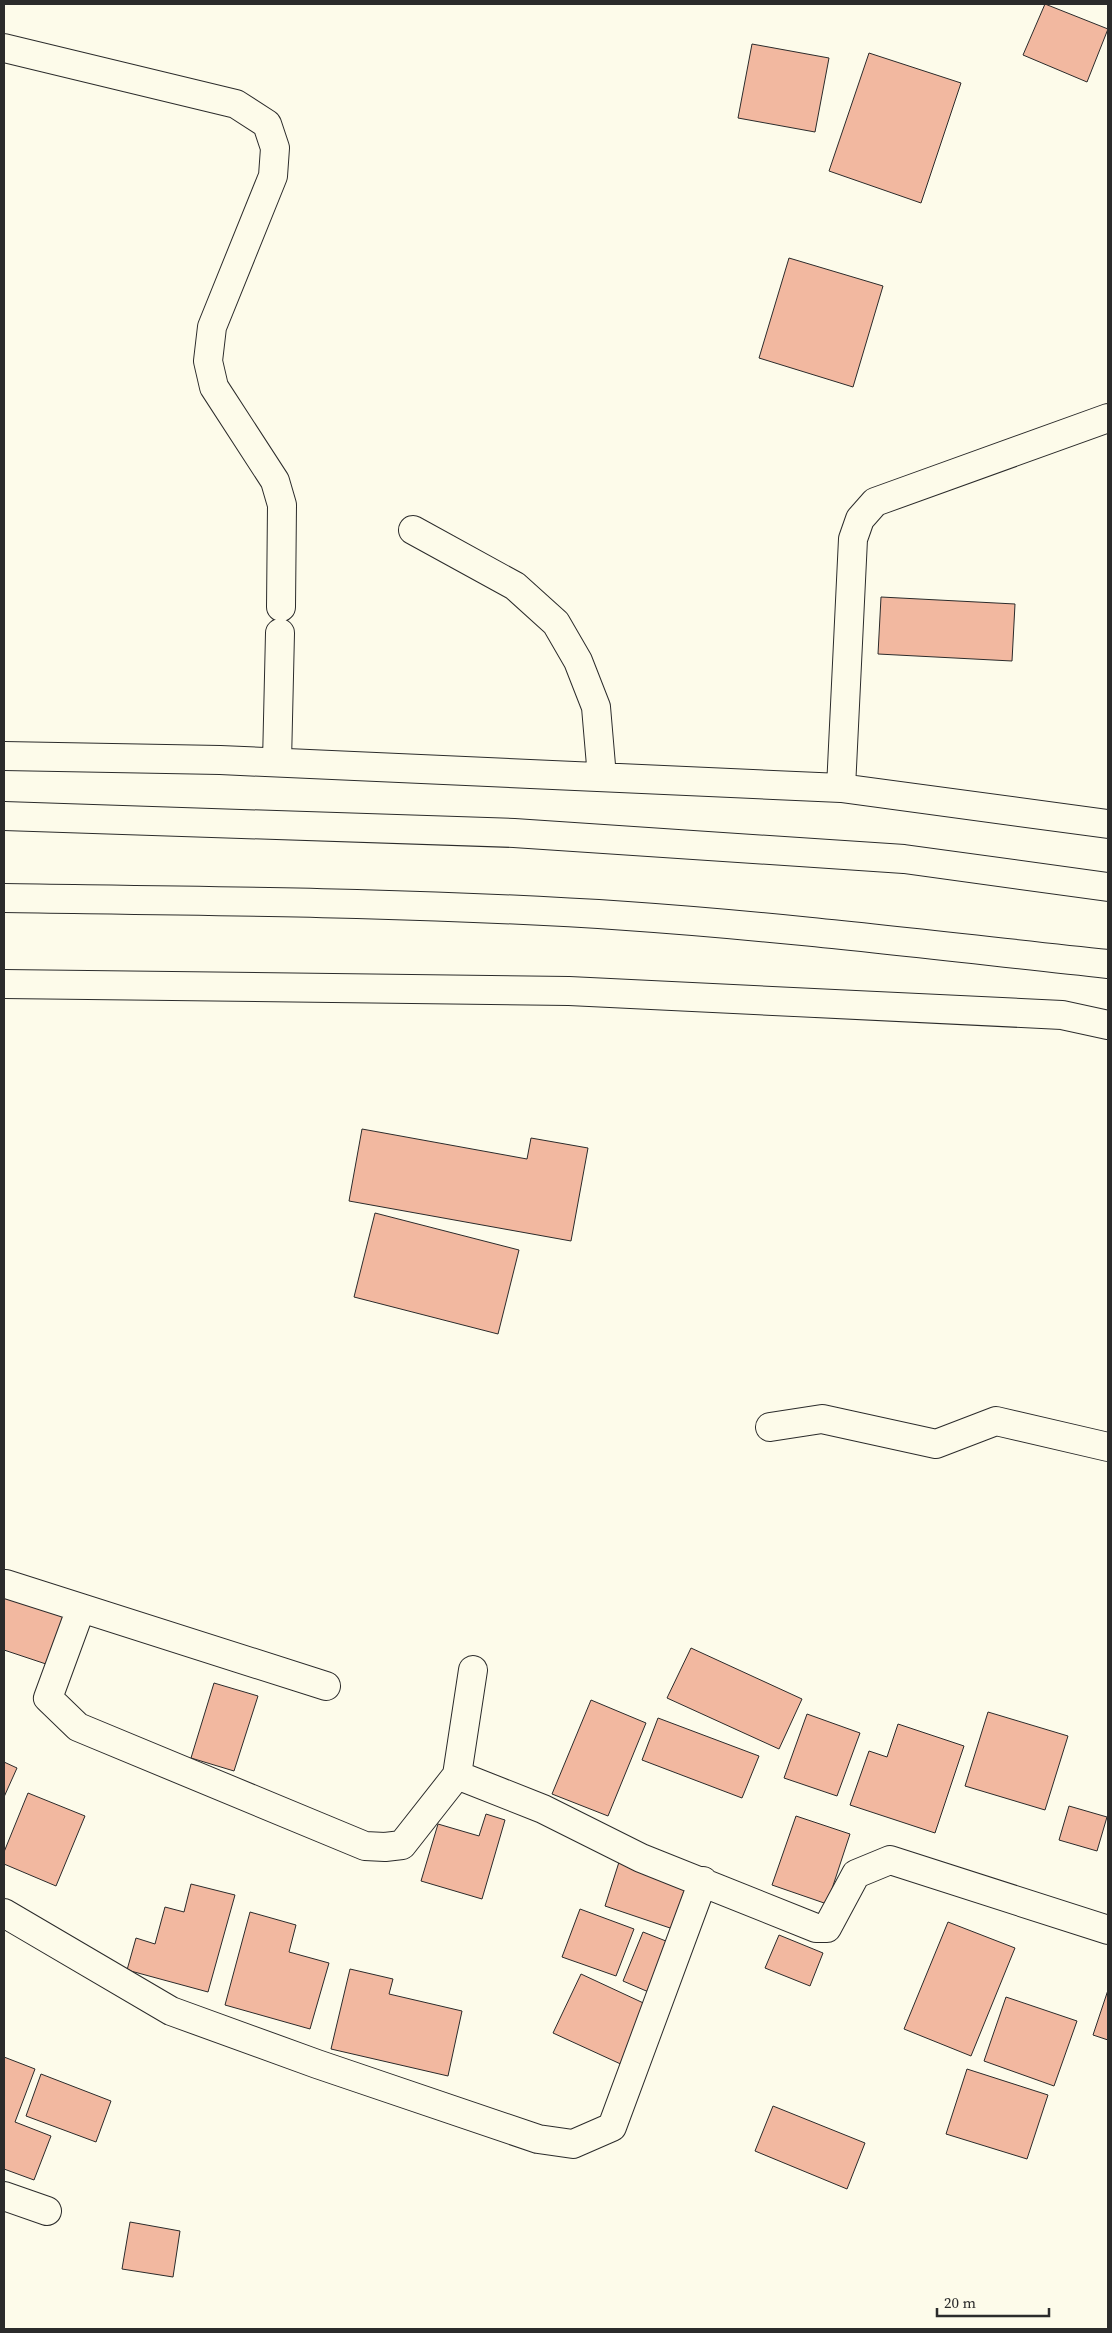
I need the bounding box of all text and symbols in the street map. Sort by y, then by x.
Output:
scale bar [937,2286,1050,2318]
text: 20 m [944,2292,976,2313]

